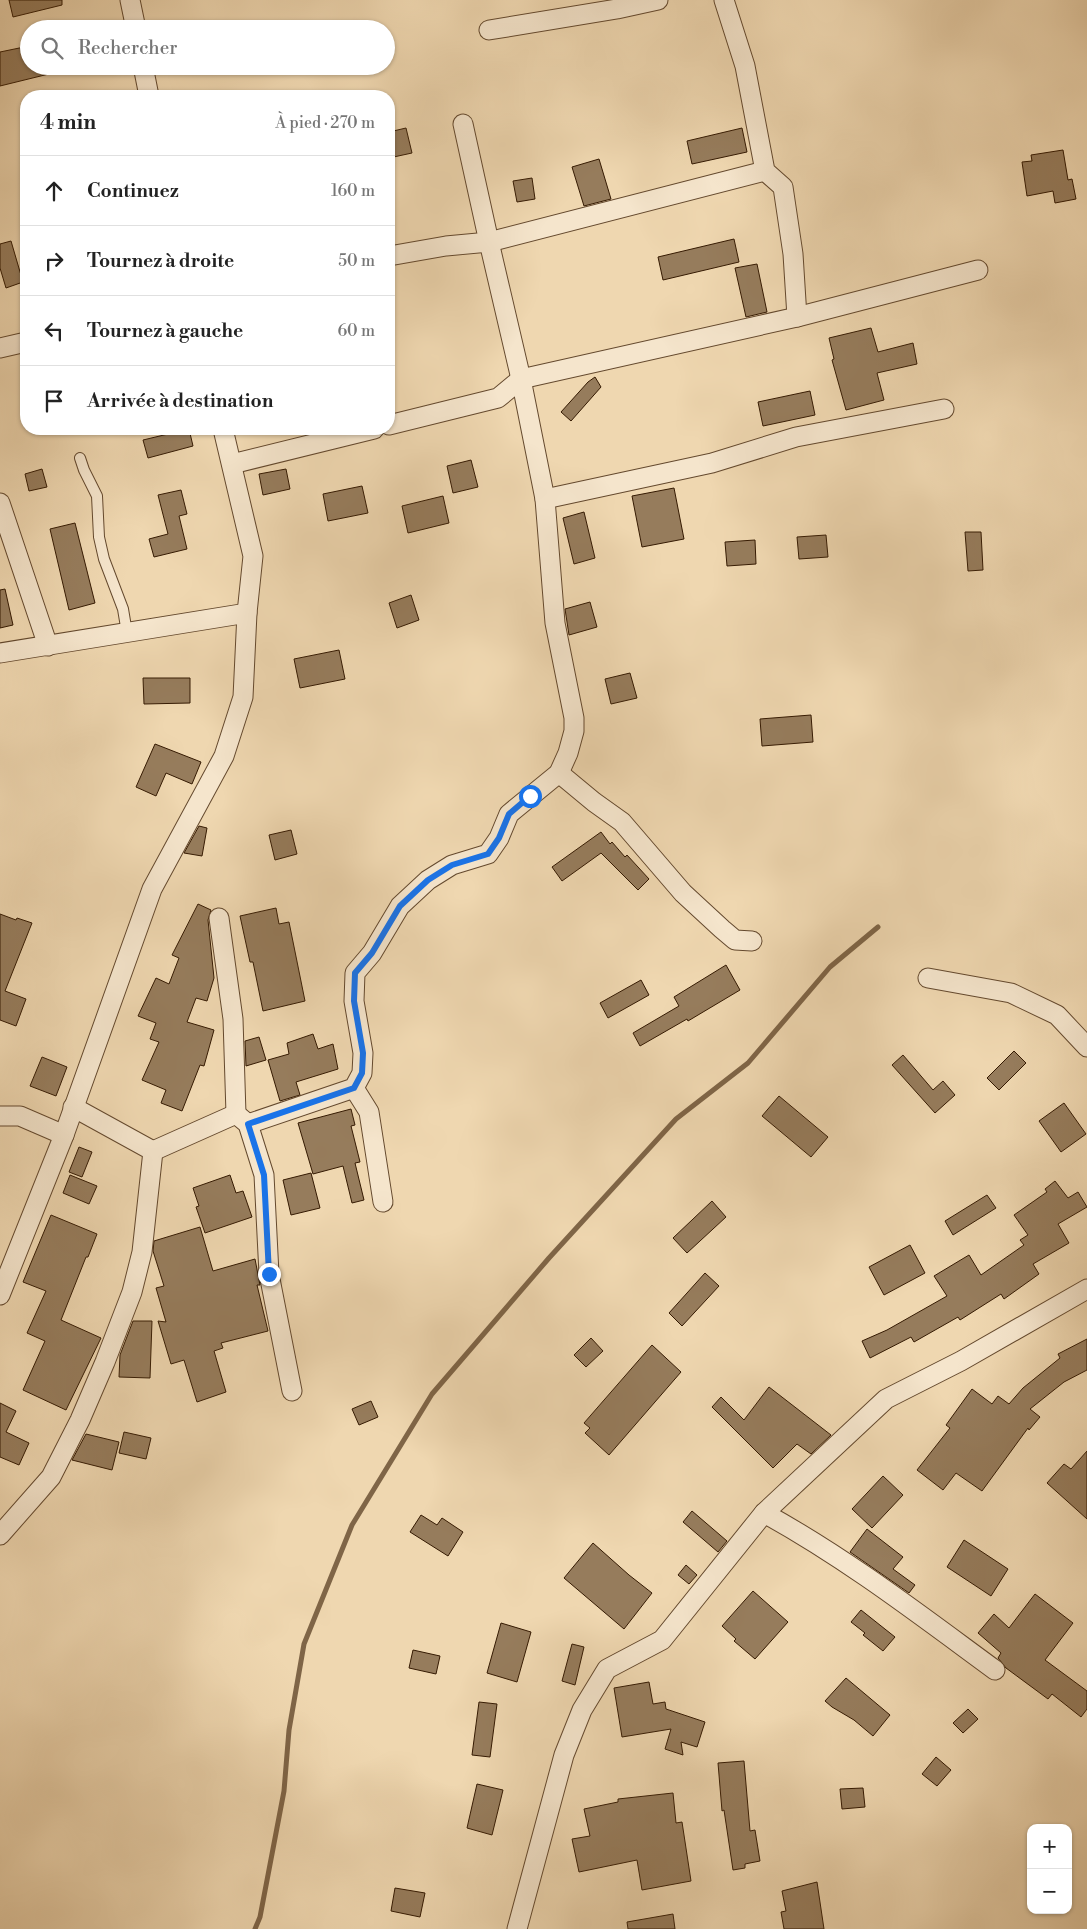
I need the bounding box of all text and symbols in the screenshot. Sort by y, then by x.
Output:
search box [20,20,395,75]
icon: search [38,34,66,62]
text: Rechercher [78,36,177,60]
text: 4 min [40,110,96,136]
text: À pied · 270 m [275,113,375,133]
icon: ahead [40,177,68,205]
text: Continuez [87,179,179,203]
text: 160 m [331,181,375,201]
icon: right [40,247,68,275]
text: Tournez à droite [87,249,234,273]
text: 50 m [338,251,375,271]
icon: left [40,317,68,345]
text: Tournez à gauche [87,319,243,343]
text: 60 m [337,321,375,341]
icon: arrive [40,387,68,415]
text: Arrivée à destination [87,389,273,413]
route start [519,785,542,808]
route end [258,1263,281,1286]
map controls [1027,1824,1072,1914]
button: + [1027,1824,1072,1869]
button: − [1027,1869,1072,1914]

